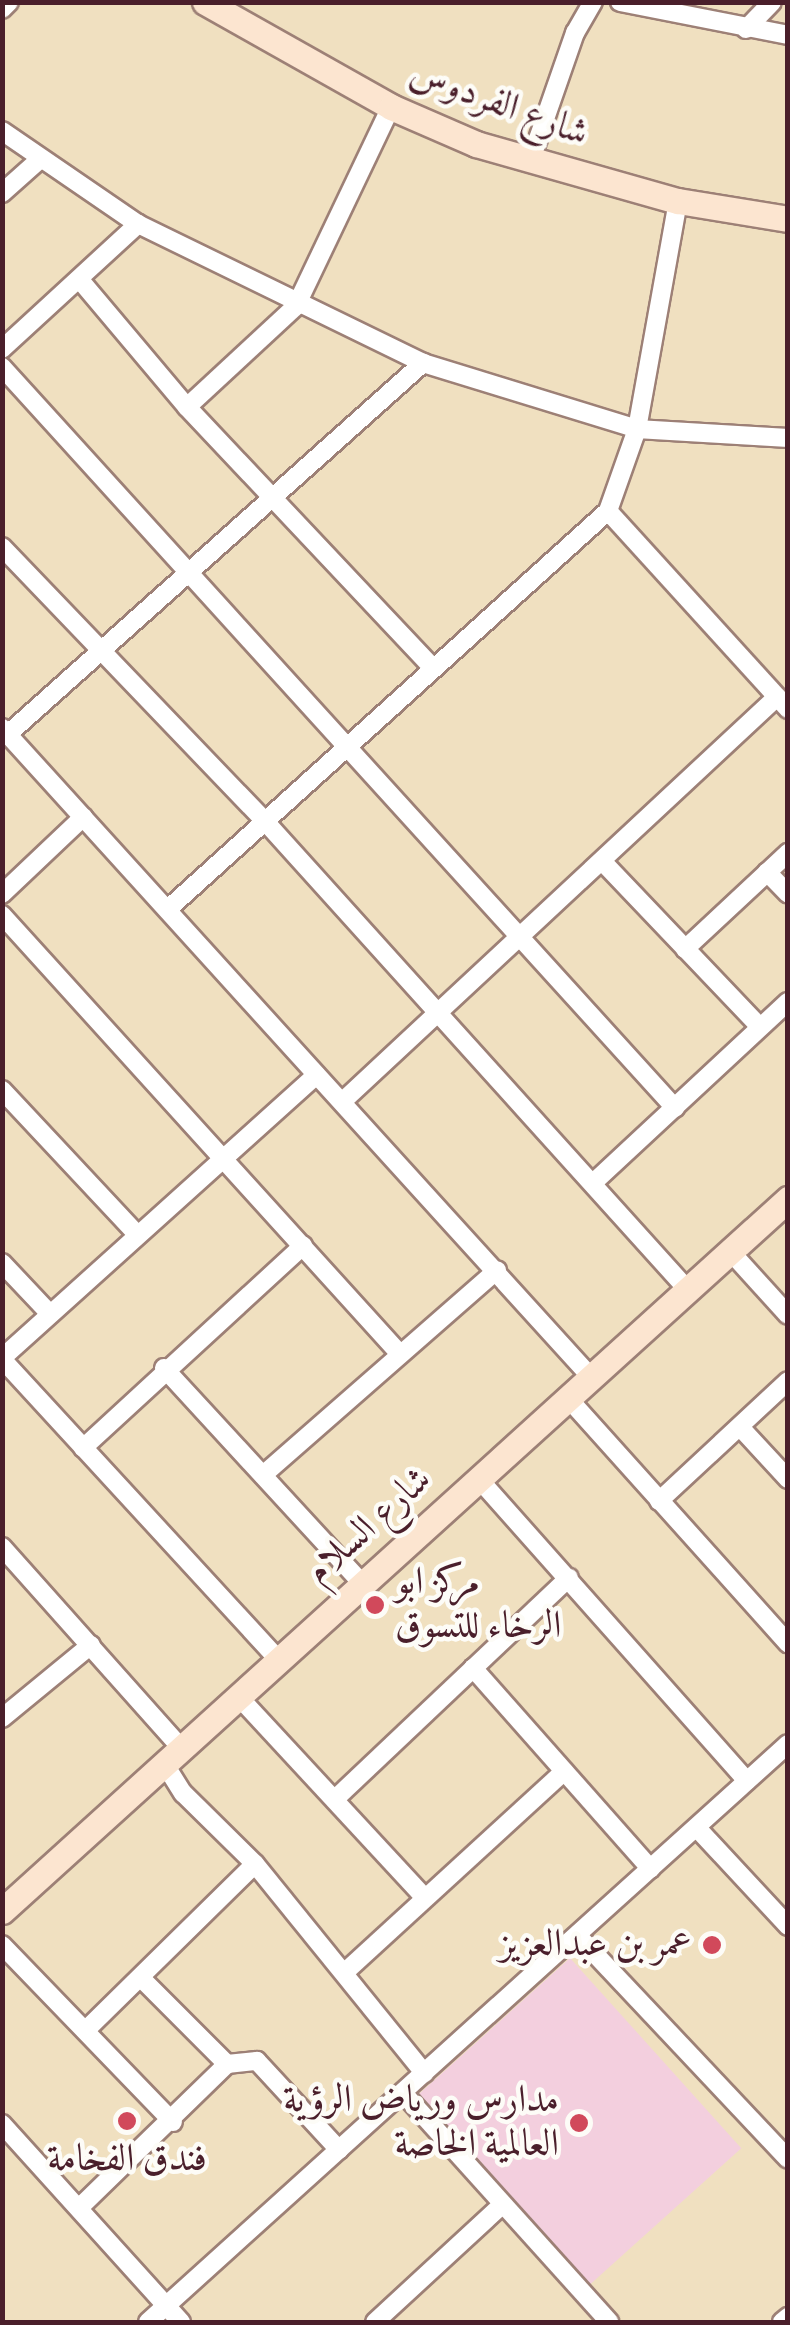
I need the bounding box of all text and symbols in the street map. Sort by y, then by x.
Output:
street label: شارع الفردوس [404,51,594,157]
street label: شارع السلام [297,1458,441,1594]
place label: مركز ابو الرخاء للتسوق [395,1560,561,1650]
marker: مركز ابو الرخاء للتسوق [364,1594,386,1616]
place label: عمر بن عبدالعزيز [499,1922,692,1968]
marker: عمر بن عبدالعزيز [701,1934,723,1956]
place label: مدارس ورياض الرؤية العالمية الخاصة [283,2078,559,2168]
marker: فندق الفخامة [116,2110,138,2132]
marker: مدارس ورياض الرؤية العالمية الخاصة [568,2112,590,2134]
place label: فندق الفخامة [47,2137,207,2183]

